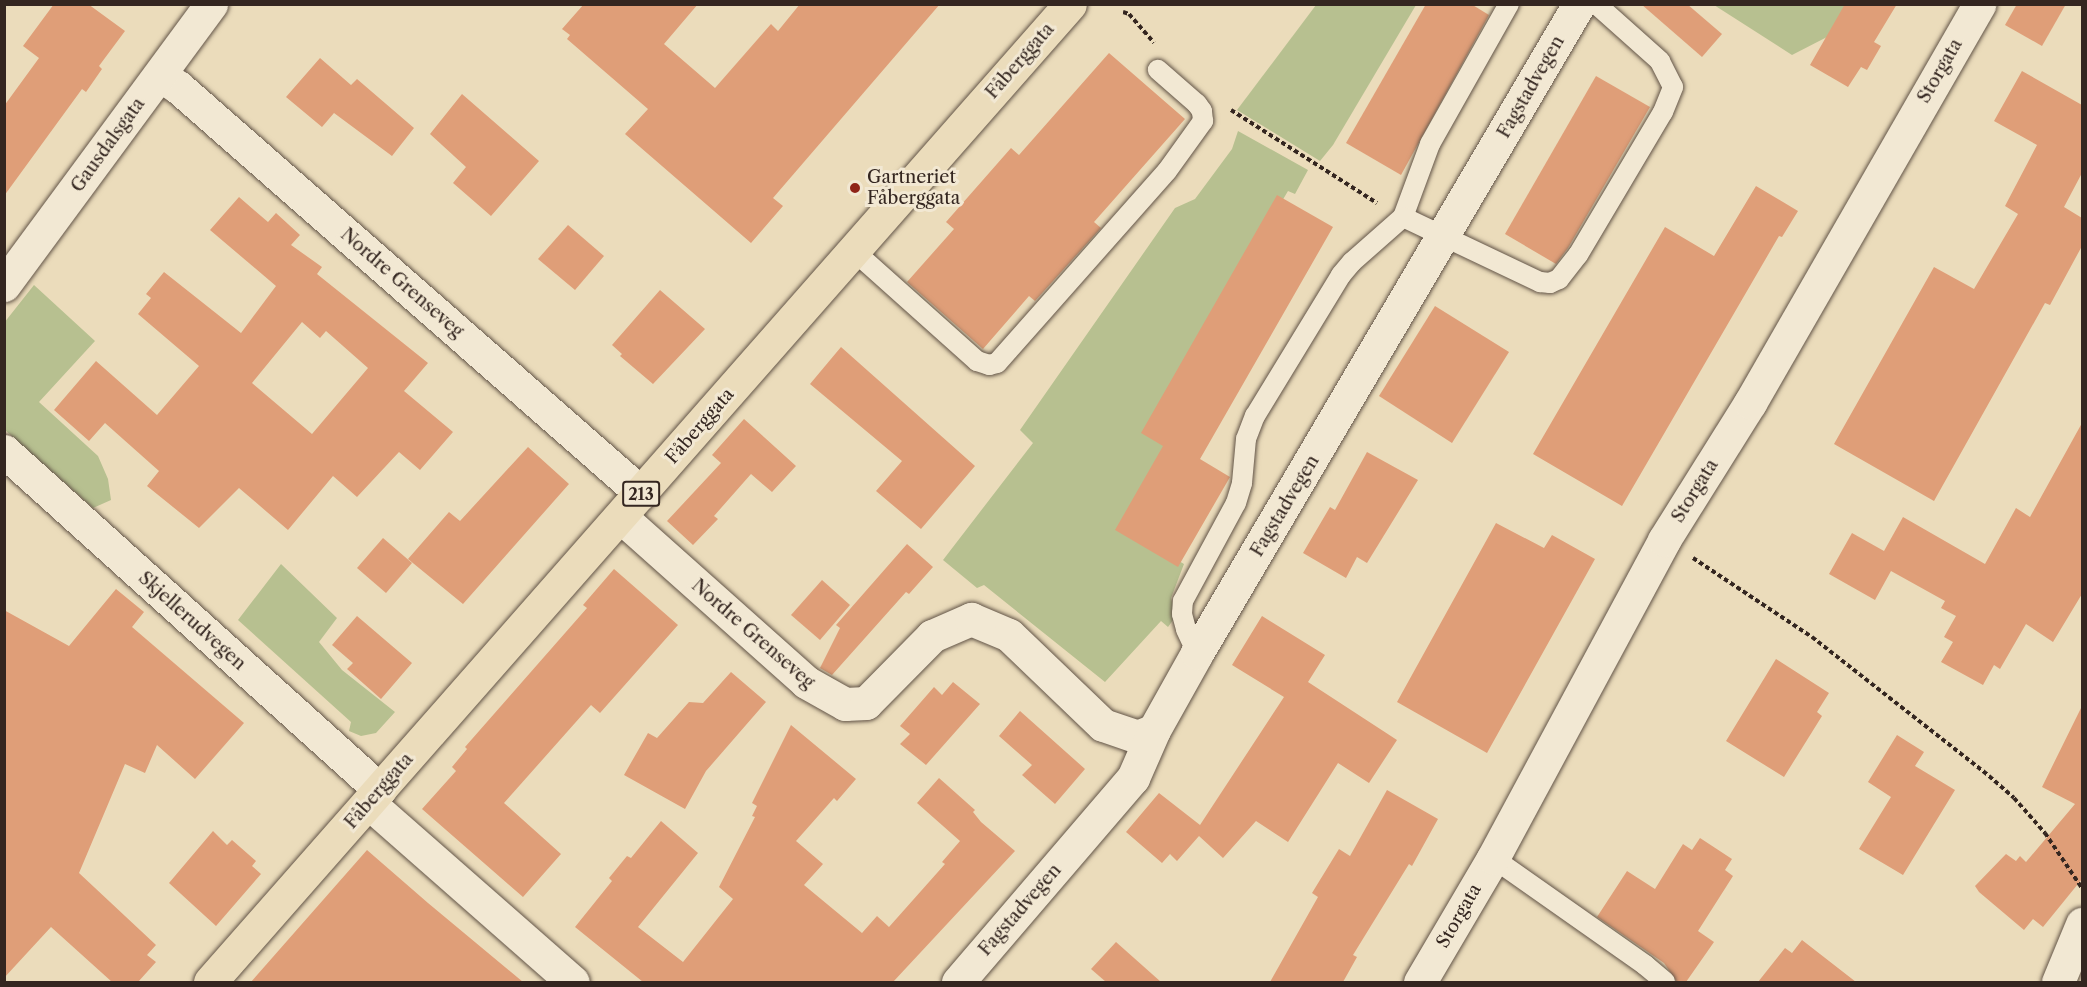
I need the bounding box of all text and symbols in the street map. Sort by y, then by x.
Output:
street label: Fåberggata [981,19,1059,103]
street label: Fagstadvegen [1493,32,1569,142]
street label: Storgata [1913,35,1967,107]
street label: Gausdalsgata [67,94,149,196]
place label: Gartneriet Fåberggata [867,167,960,210]
marker: Gartneriet Fåberggata [848,181,862,195]
street label: Nordre Grenseveg [336,224,468,342]
street label: Fåberggata [661,384,739,468]
street label: Fagstadvegen [1246,451,1324,561]
street label: Storgata [1667,455,1723,527]
road number: 213 [622,481,660,507]
street label: Skjellerudvegen [134,567,250,675]
street label: Nordre Grenseveg [687,575,819,693]
street label: Fåberggata [340,749,418,833]
street label: Fagstadvegen [974,860,1066,960]
street label: Storgata [1432,880,1486,952]

